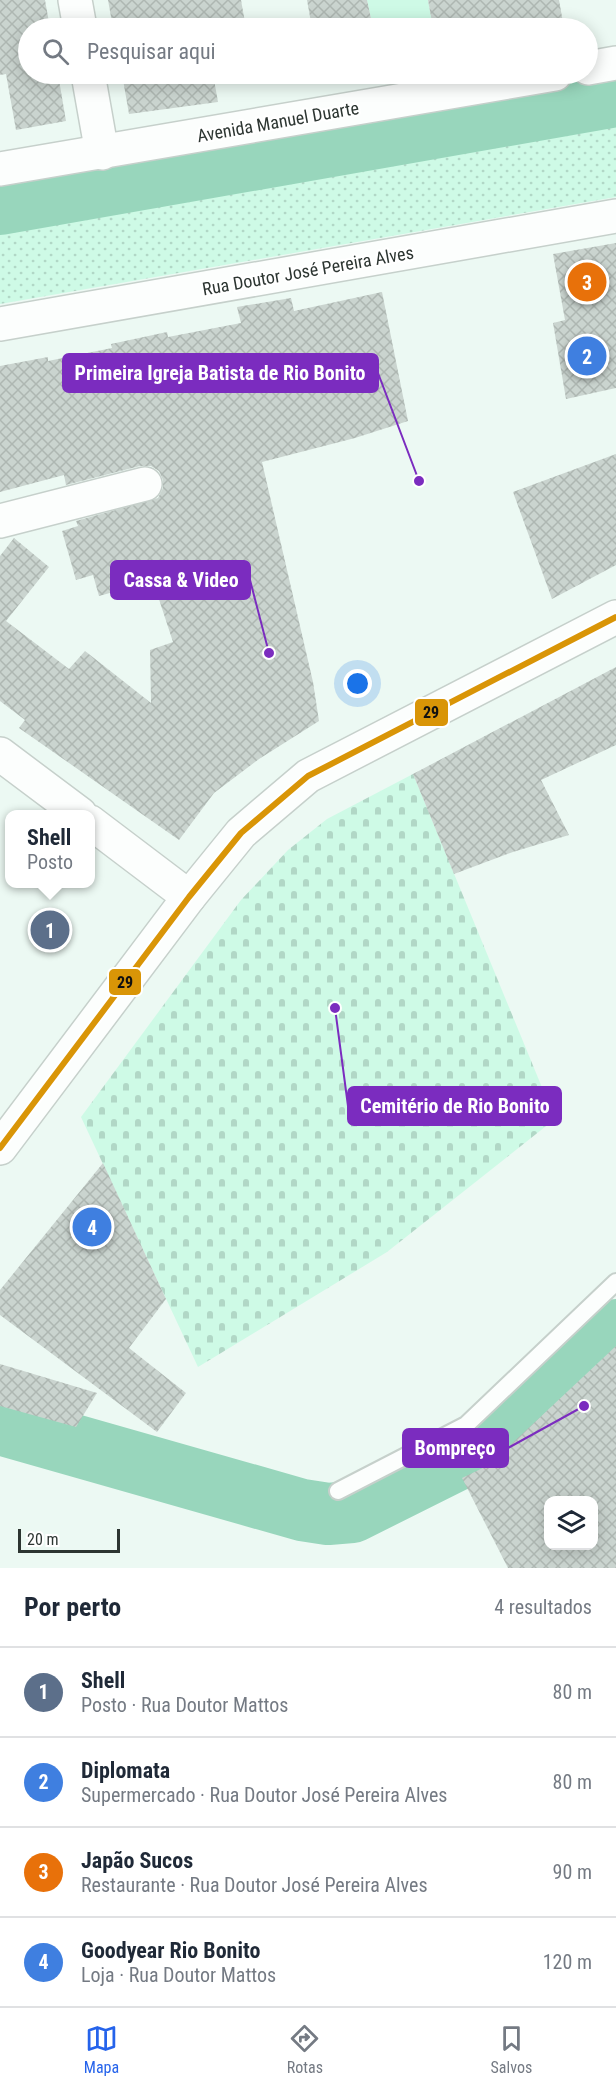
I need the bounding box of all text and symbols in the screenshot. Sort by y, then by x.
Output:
search box [18,18,598,84]
icon: search [39,35,72,68]
text: Pesquisar aqui [87,39,216,64]
street label: Avenida Manuel Duarte [195,97,361,146]
street label: Rua Doutor José Pereira Alves [201,242,415,299]
pin: 3 [568,260,606,304]
pin: 2 [568,334,606,378]
callout: Primeira Igreja Batista de Rio Bonito [63,354,378,392]
text: Primeira Igreja Batista de Rio Bonito [75,361,365,385]
callout: Cassa & Video [111,561,250,599]
text: Cassa & Video [123,568,239,592]
your location [343,669,372,698]
line badge: 29 [414,698,449,727]
text: 29 [423,703,439,722]
popup [5,810,95,888]
text: Shell [27,825,71,850]
text: Posto [27,850,73,874]
pin: 1 [31,908,70,952]
line badge: 29 [108,968,142,996]
text: 29 [117,973,133,992]
callout: Cemitério de Rio Bonito [348,1087,561,1125]
text: Cemitério de Rio Bonito [360,1094,550,1118]
pin: 4 [72,1204,112,1250]
callout: Bompreço [403,1429,508,1467]
text: Bompreço [414,1436,496,1460]
map controls [544,1496,598,1550]
button: layers [544,1496,598,1550]
scale bar [18,1526,120,1554]
text: 20 m [27,1530,59,1549]
text: Por perto [24,1592,121,1622]
text: 4 resultados [494,1595,592,1619]
text: Shell [81,1668,125,1693]
text: 1 [38,1680,49,1704]
text: 80 m [553,1680,592,1704]
text: Posto · Rua Doutor Mattos [81,1693,288,1717]
text: Diplomata [81,1758,170,1783]
text: 2 [38,1770,49,1794]
text: 80 m [553,1770,592,1794]
text: Supermercado · Rua Doutor José Pereira Alves [81,1783,447,1807]
text: Japão Sucos [81,1848,193,1873]
text: 3 [38,1860,49,1884]
text: 90 m [553,1860,592,1884]
text: Restaurante · Rua Doutor José Pereira Alves [81,1873,428,1897]
text: Goodyear Rio Bonito [81,1938,260,1963]
text: 4 [38,1950,49,1974]
text: 120 m [543,1950,592,1974]
text: Loja · Rua Doutor Mattos [81,1963,276,1987]
tab: Mapa [84,2022,119,2077]
tab: Rotas [287,2022,323,2077]
tab: Salvos [491,2022,532,2077]

